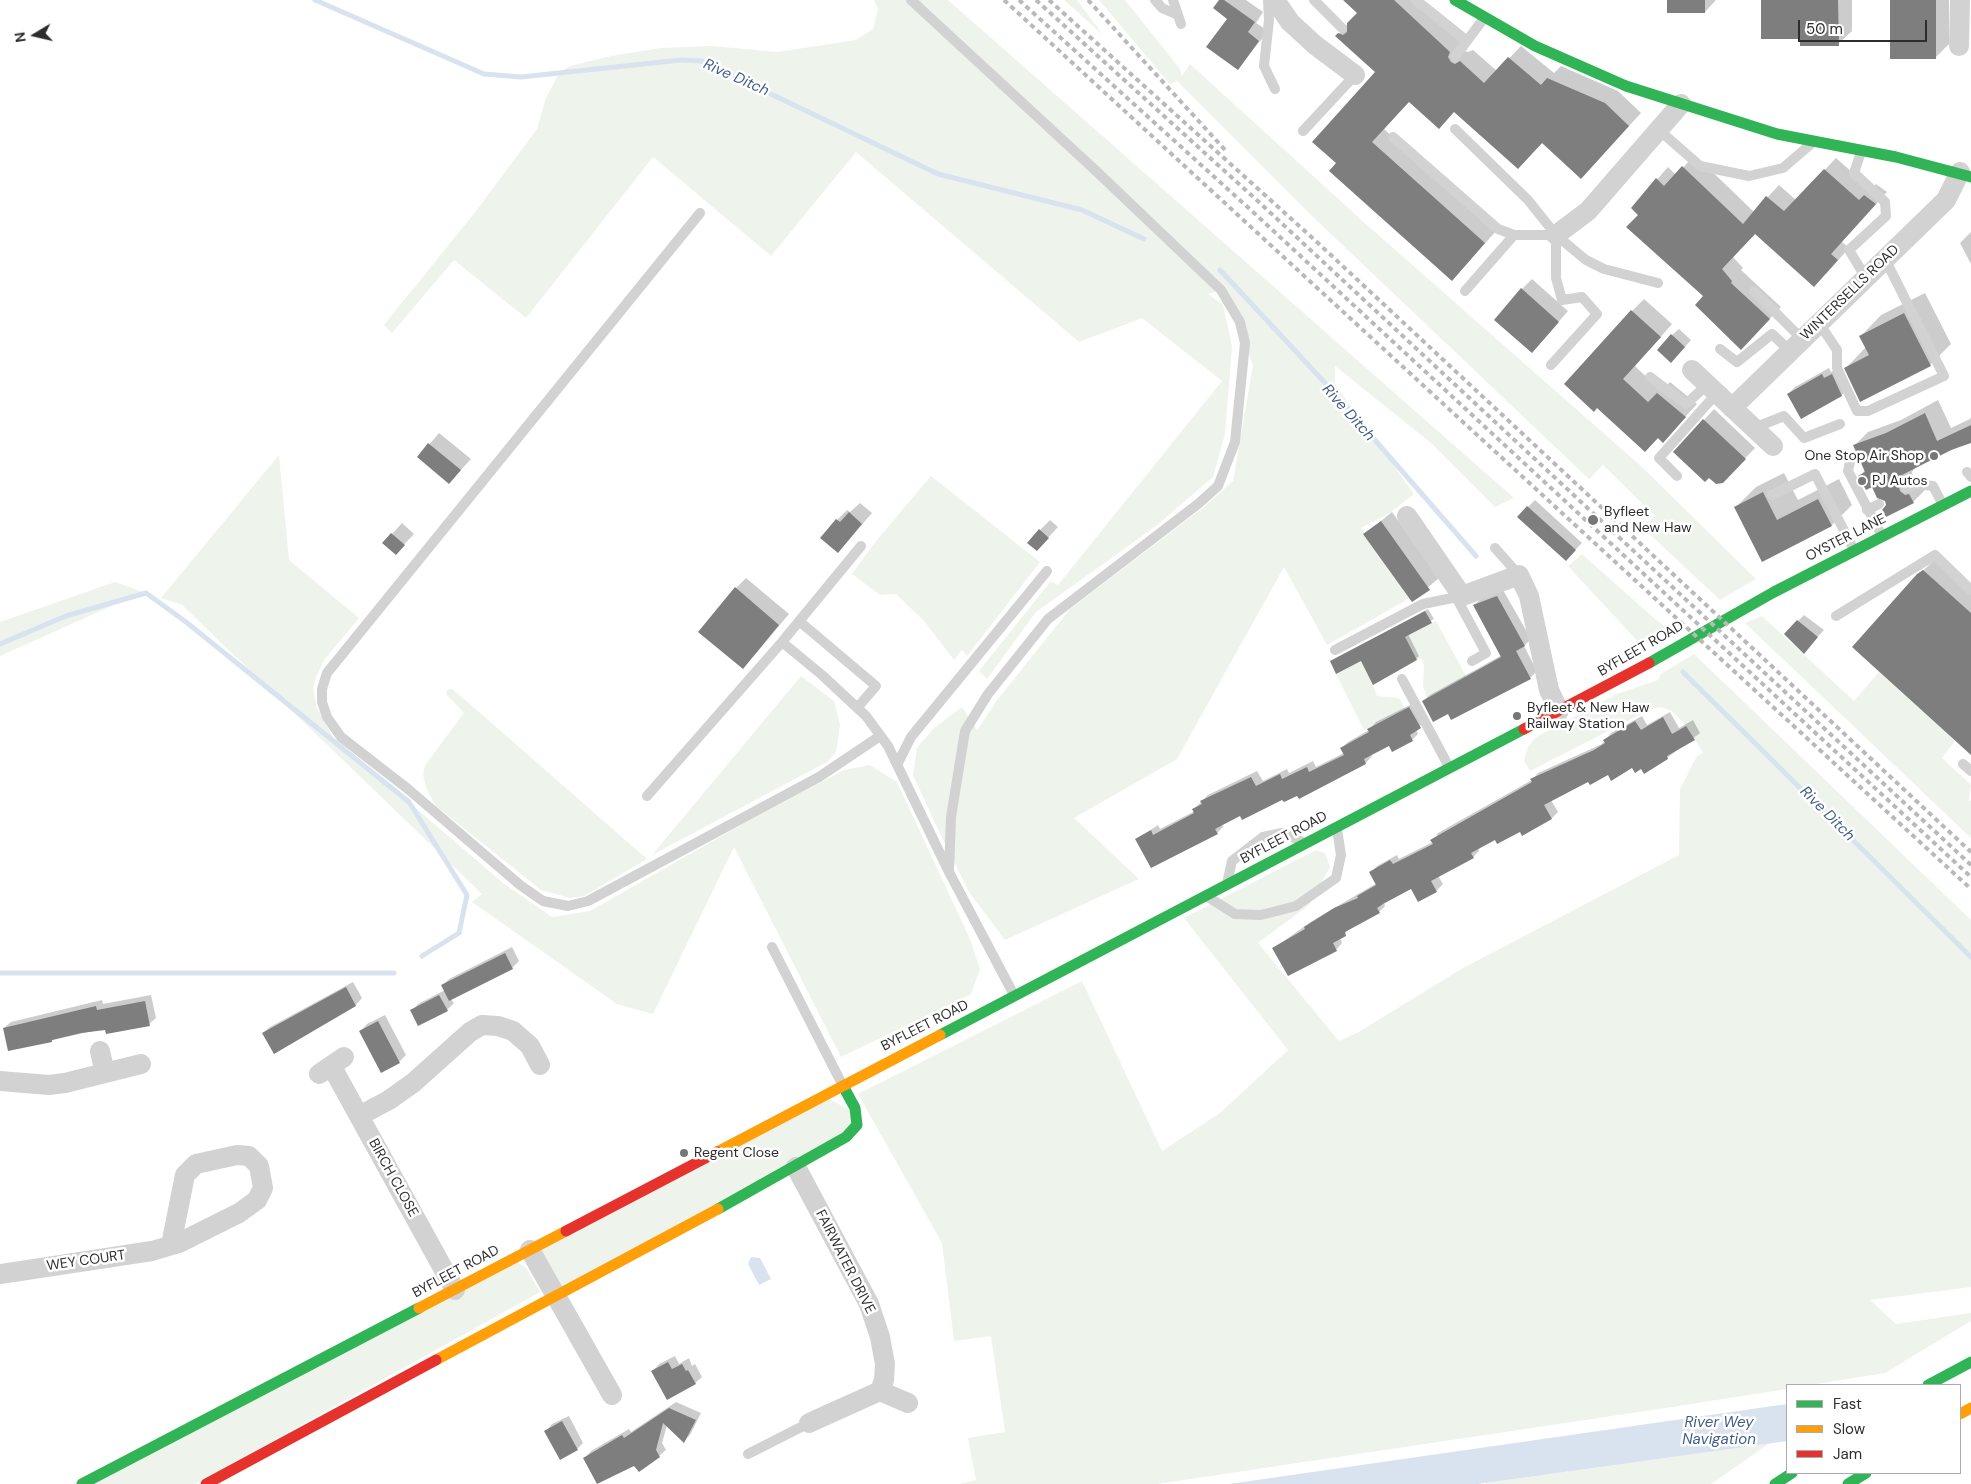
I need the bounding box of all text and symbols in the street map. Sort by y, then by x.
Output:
north arrow [10,10,60,60]
scale bar [1801,10,1930,42]
text: 50 m [1806,19,1843,39]
text: N [10,31,30,44]
water label: Rive Ditch [700,56,772,100]
street label: WINTERSELLS ROAD [1797,242,1903,344]
water label: Rive Ditch [1318,381,1378,445]
place label: One Stop Air Shop [1804,448,1924,464]
marker: One Stop Air Shop [1928,450,1940,462]
place label: PJ Autos [1872,473,1928,489]
marker: PJ Autos [1856,475,1868,487]
place label: Byfleet and New Haw [1604,504,1692,536]
street label: OYSTER LANE [1803,511,1889,565]
marker: Byfleet and New Haw [1586,513,1600,527]
street label: BYFLEET ROAD [1595,618,1687,680]
place label: Byfleet & New Haw Railway Station [1527,700,1649,732]
marker: Byfleet & New Haw Railway Station [1511,710,1523,722]
water label: Rive Ditch [1796,783,1858,845]
street label: BYFLEET ROAD [1238,808,1330,868]
street label: BYFLEET ROAD [879,997,971,1055]
street label: BIRCH CLOSE [365,1136,421,1220]
place label: Regent Close [694,1145,779,1161]
marker: Regent Close [678,1147,690,1159]
street label: FAIRWATER DRIVE [812,1207,878,1317]
street label: BYFLEET ROAD [410,1242,502,1302]
street label: WEY COURT [45,1247,127,1275]
legend [1786,1384,1961,1474]
text: Fast [1833,1394,1862,1414]
water label: River Wey Navigation [1682,1414,1756,1449]
text: Slow [1833,1419,1865,1439]
text: Jam [1833,1444,1862,1464]

